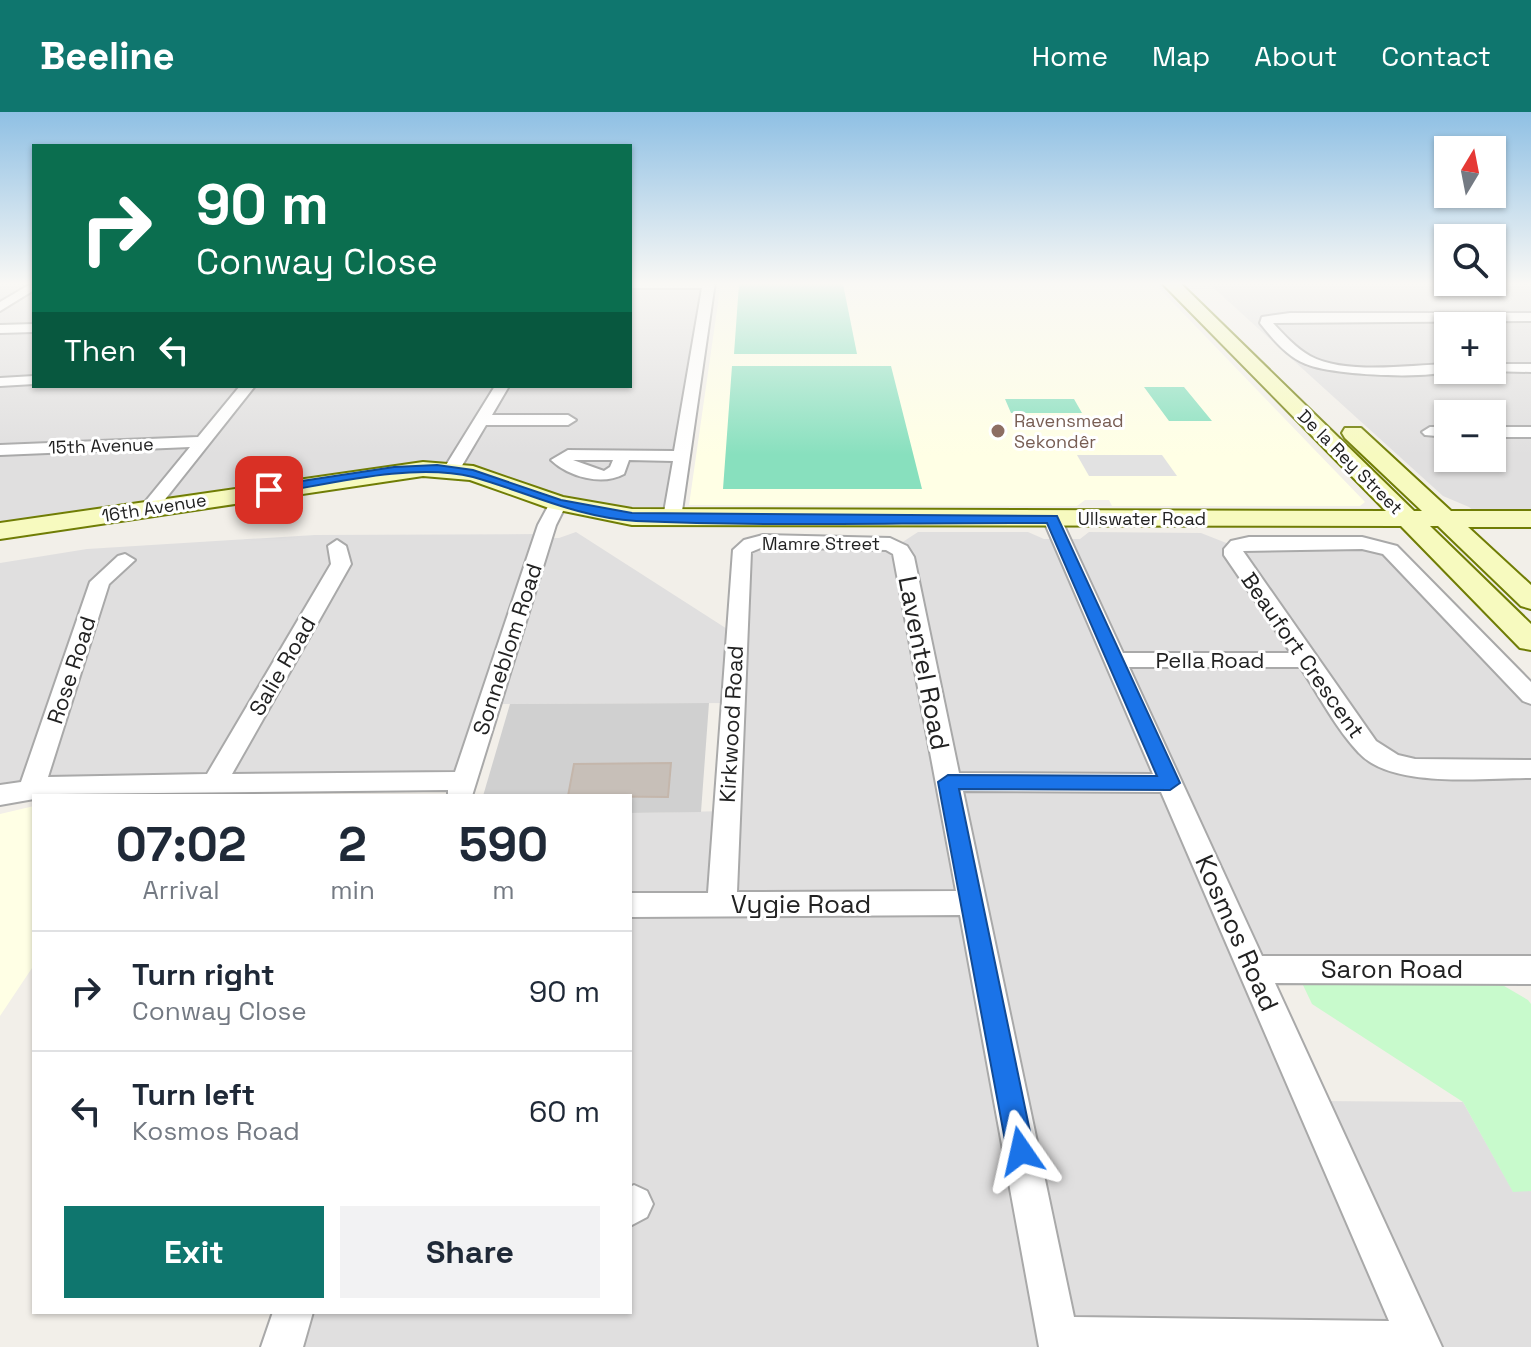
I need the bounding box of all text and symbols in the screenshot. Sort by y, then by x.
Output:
text: Beeline [40,32,175,80]
text: Home [1032,38,1108,74]
text: Map [1152,38,1210,74]
text: About [1254,38,1337,74]
text: Contact [1381,38,1491,74]
north arrow [1434,136,1506,208]
map controls [1434,136,1506,472]
text: 90 m [196,169,329,240]
icon: right [64,176,168,280]
button: search [1434,224,1506,296]
text: Conway Close [196,239,438,285]
button: + [1434,312,1506,384]
icon: left [152,328,196,372]
text: Then [64,331,136,370]
button: − [1434,400,1506,472]
street label: De la Rey Street [1293,404,1408,519]
place label: Ravensmead Sekondêr [1014,409,1124,453]
marker: Ravensmead Sekondêr [989,422,1007,440]
street label: 15th Avenue [48,432,154,459]
pin [235,456,303,524]
icon: arrive [247,468,291,512]
street label: 16th Avenue [100,488,208,527]
street label: Ullswater Road [1078,507,1206,530]
street label: Mamre Street [762,532,880,555]
street label: Sonneblom Road [466,560,548,738]
street label: Beaufort Crescent [1235,567,1371,743]
street label: Laventel Road [890,573,958,753]
street label: Salie Road [242,612,322,720]
street label: Rose Road [40,613,102,727]
street label: Kirkwood Road [713,645,749,803]
street label: Pella Road [1156,646,1264,674]
text: 07:02 [116,814,246,875]
text: 2 [338,814,367,875]
text: 590 [459,814,548,875]
street label: Kosmos Road [1187,849,1287,1017]
text: Arrival [142,873,220,907]
text: min [330,873,375,907]
text: m [492,873,515,907]
street label: Vygie Road [731,887,871,921]
street label: Saron Road [1321,952,1463,986]
text: Turn right [132,955,275,994]
icon: right [64,969,108,1013]
text: 90 m [529,972,600,1011]
text: Conway Close [132,994,307,1028]
text: Turn left [132,1075,255,1114]
icon: left [64,1089,108,1133]
text: 60 m [529,1092,600,1131]
position arrow [979,1109,1063,1193]
text: Kosmos Road [132,1114,300,1148]
button: Exit [64,1206,324,1298]
button: Share [340,1206,600,1298]

